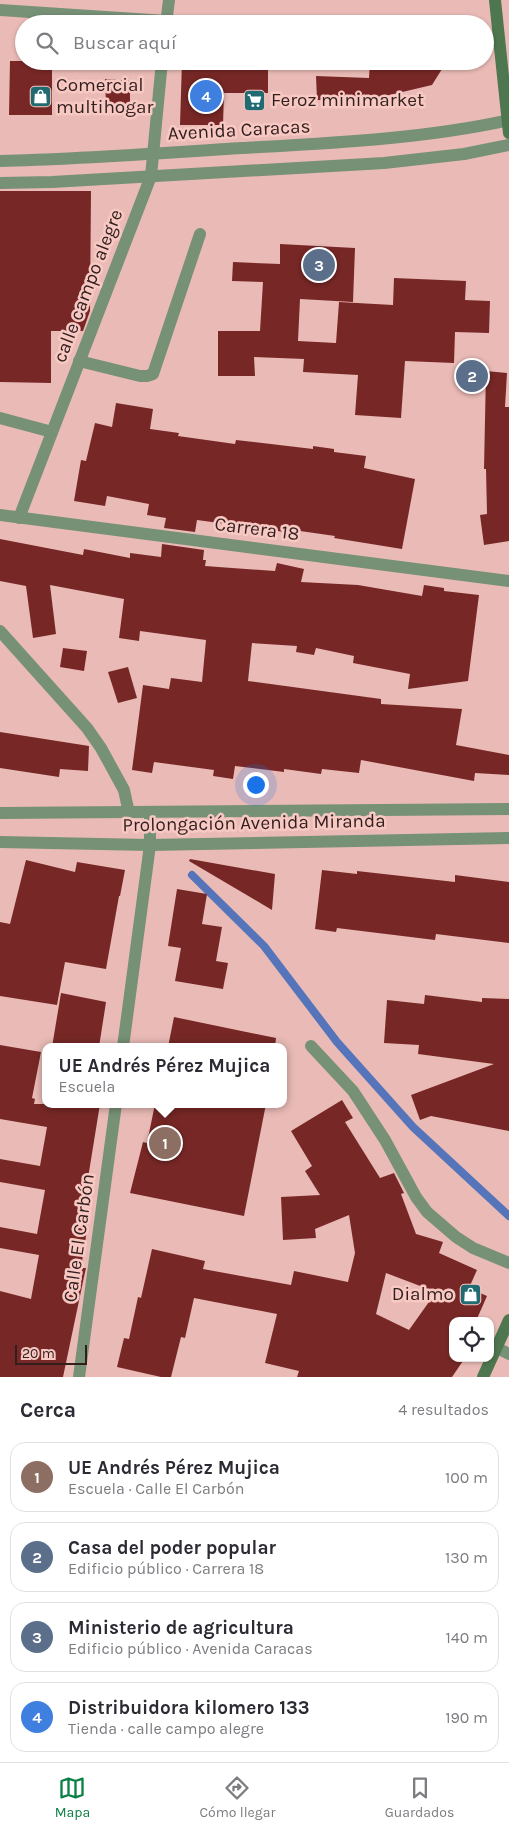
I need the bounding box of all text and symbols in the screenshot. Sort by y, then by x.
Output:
search box [15,15,494,70]
icon: search [33,29,61,57]
text: Buscar aquí [73,32,177,54]
place label: Comercial multihogar [56,74,153,118]
pin: 4 [190,77,222,115]
shop icon: Comercial multihogar [28,84,52,108]
supermarket icon: Feroz minimarket [243,88,267,112]
place label: Feroz minimarket [271,89,424,111]
street label: Avenida Caracas [167,115,311,145]
street label: calle campo alegre [49,206,127,366]
pin: 3 [303,246,335,284]
pin: 2 [456,357,488,395]
street label: Carrera 18 [213,513,301,545]
your location [243,772,269,798]
street label: Prolongación Avenida Miranda [122,810,386,836]
popup [42,1043,287,1108]
text: UE Andrés Pérez Mujica [59,1055,270,1077]
text: Escuela [59,1077,115,1096]
pin: 1 [149,1124,181,1162]
street label: Calle El Carbón [59,1172,99,1304]
shop icon: Dialmo [458,1282,482,1306]
place label: Dialmo [392,1283,454,1305]
map controls [449,1317,494,1362]
button: locate [449,1317,494,1362]
scale bar [15,1342,88,1365]
text: 20 m [22,1345,55,1362]
text: Cerca [20,1398,76,1422]
text: 4 resultados [398,1400,489,1419]
text: UE Andrés Pérez Mujica [68,1457,280,1479]
text: 1 [34,1468,40,1487]
text: 100 m [445,1468,488,1487]
text: Escuela · Calle El Carbón [68,1479,244,1498]
text: Casa del poder popular [68,1537,276,1559]
text: 2 [32,1548,42,1567]
text: 130 m [445,1548,488,1567]
text: Edificio público · Carrera 18 [68,1559,264,1578]
text: Ministerio de agricultura [68,1617,294,1639]
text: 3 [32,1628,42,1647]
text: 140 m [446,1628,488,1647]
text: Edificio público · Avenida Caracas [68,1639,313,1658]
text: Distribuidora kilomero 133 [68,1697,310,1719]
text: 4 [32,1708,42,1727]
text: 190 m [445,1708,488,1727]
text: Tienda · calle campo alegre [68,1719,264,1738]
tab: Mapa [55,1774,90,1821]
tab: Cómo llegar [199,1774,275,1821]
tab: Guardados [385,1774,454,1821]

